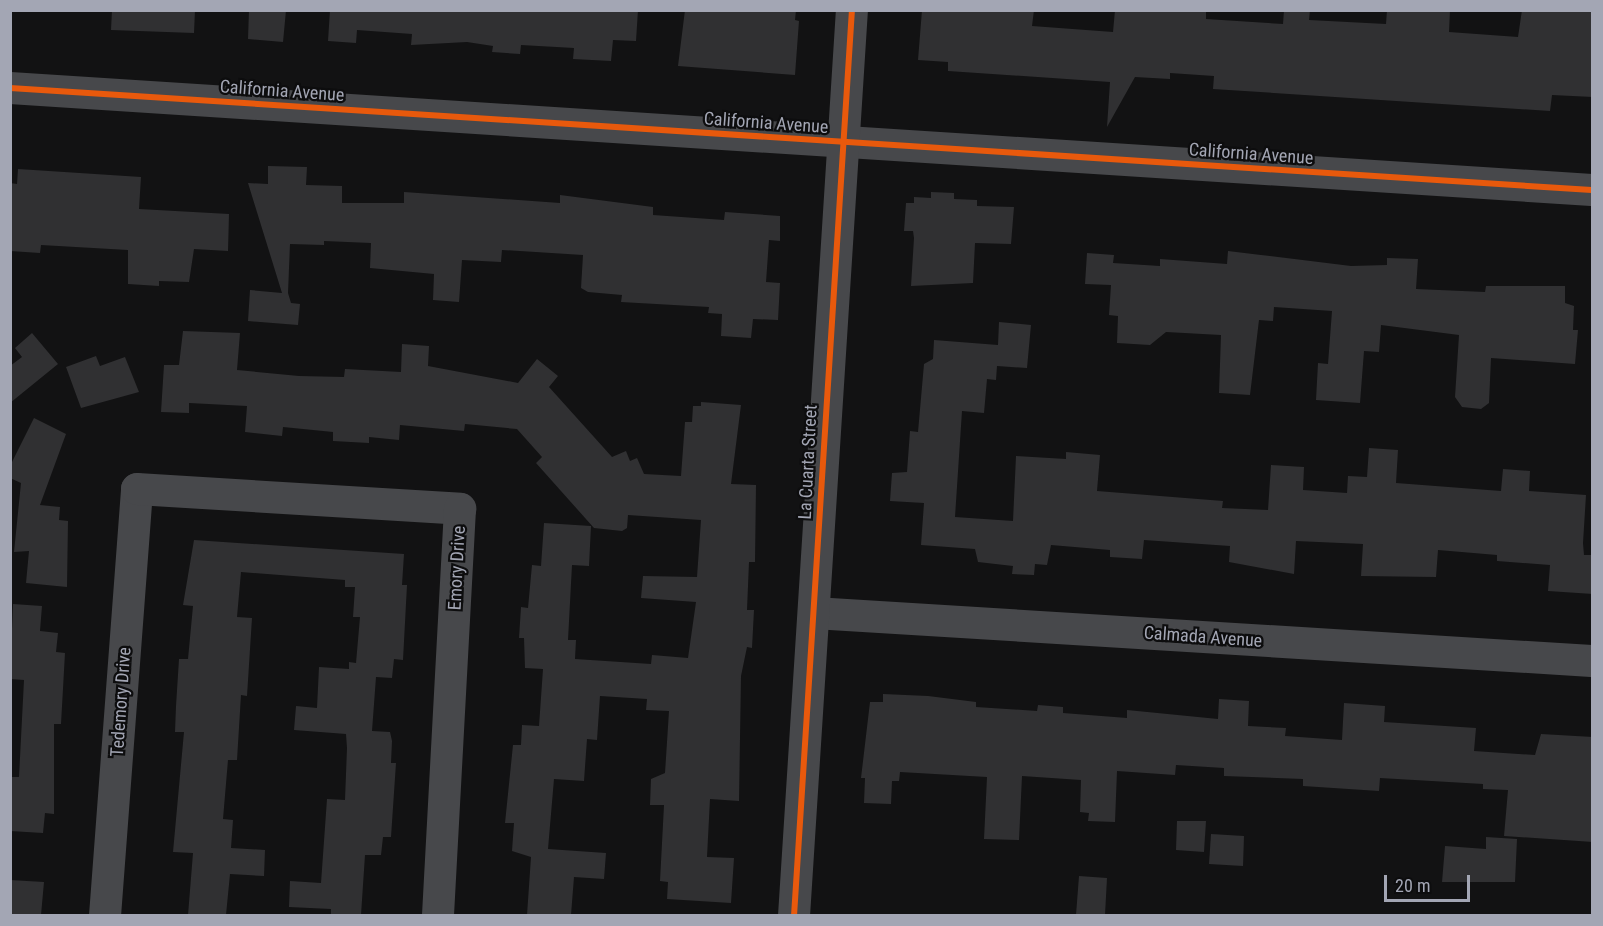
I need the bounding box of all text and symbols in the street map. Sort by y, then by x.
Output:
street label: California Avenue [219,76,345,106]
street label: California Avenue [703,108,829,138]
street label: California Avenue [1188,139,1314,169]
street label: La Cuarta Street [794,404,822,520]
street label: Emory Drive [444,525,470,611]
street label: Calmada Avenue [1143,622,1263,652]
street label: Tedemory Drive [106,646,136,758]
scale bar [1387,863,1472,901]
text: 20 m [1395,875,1430,896]

